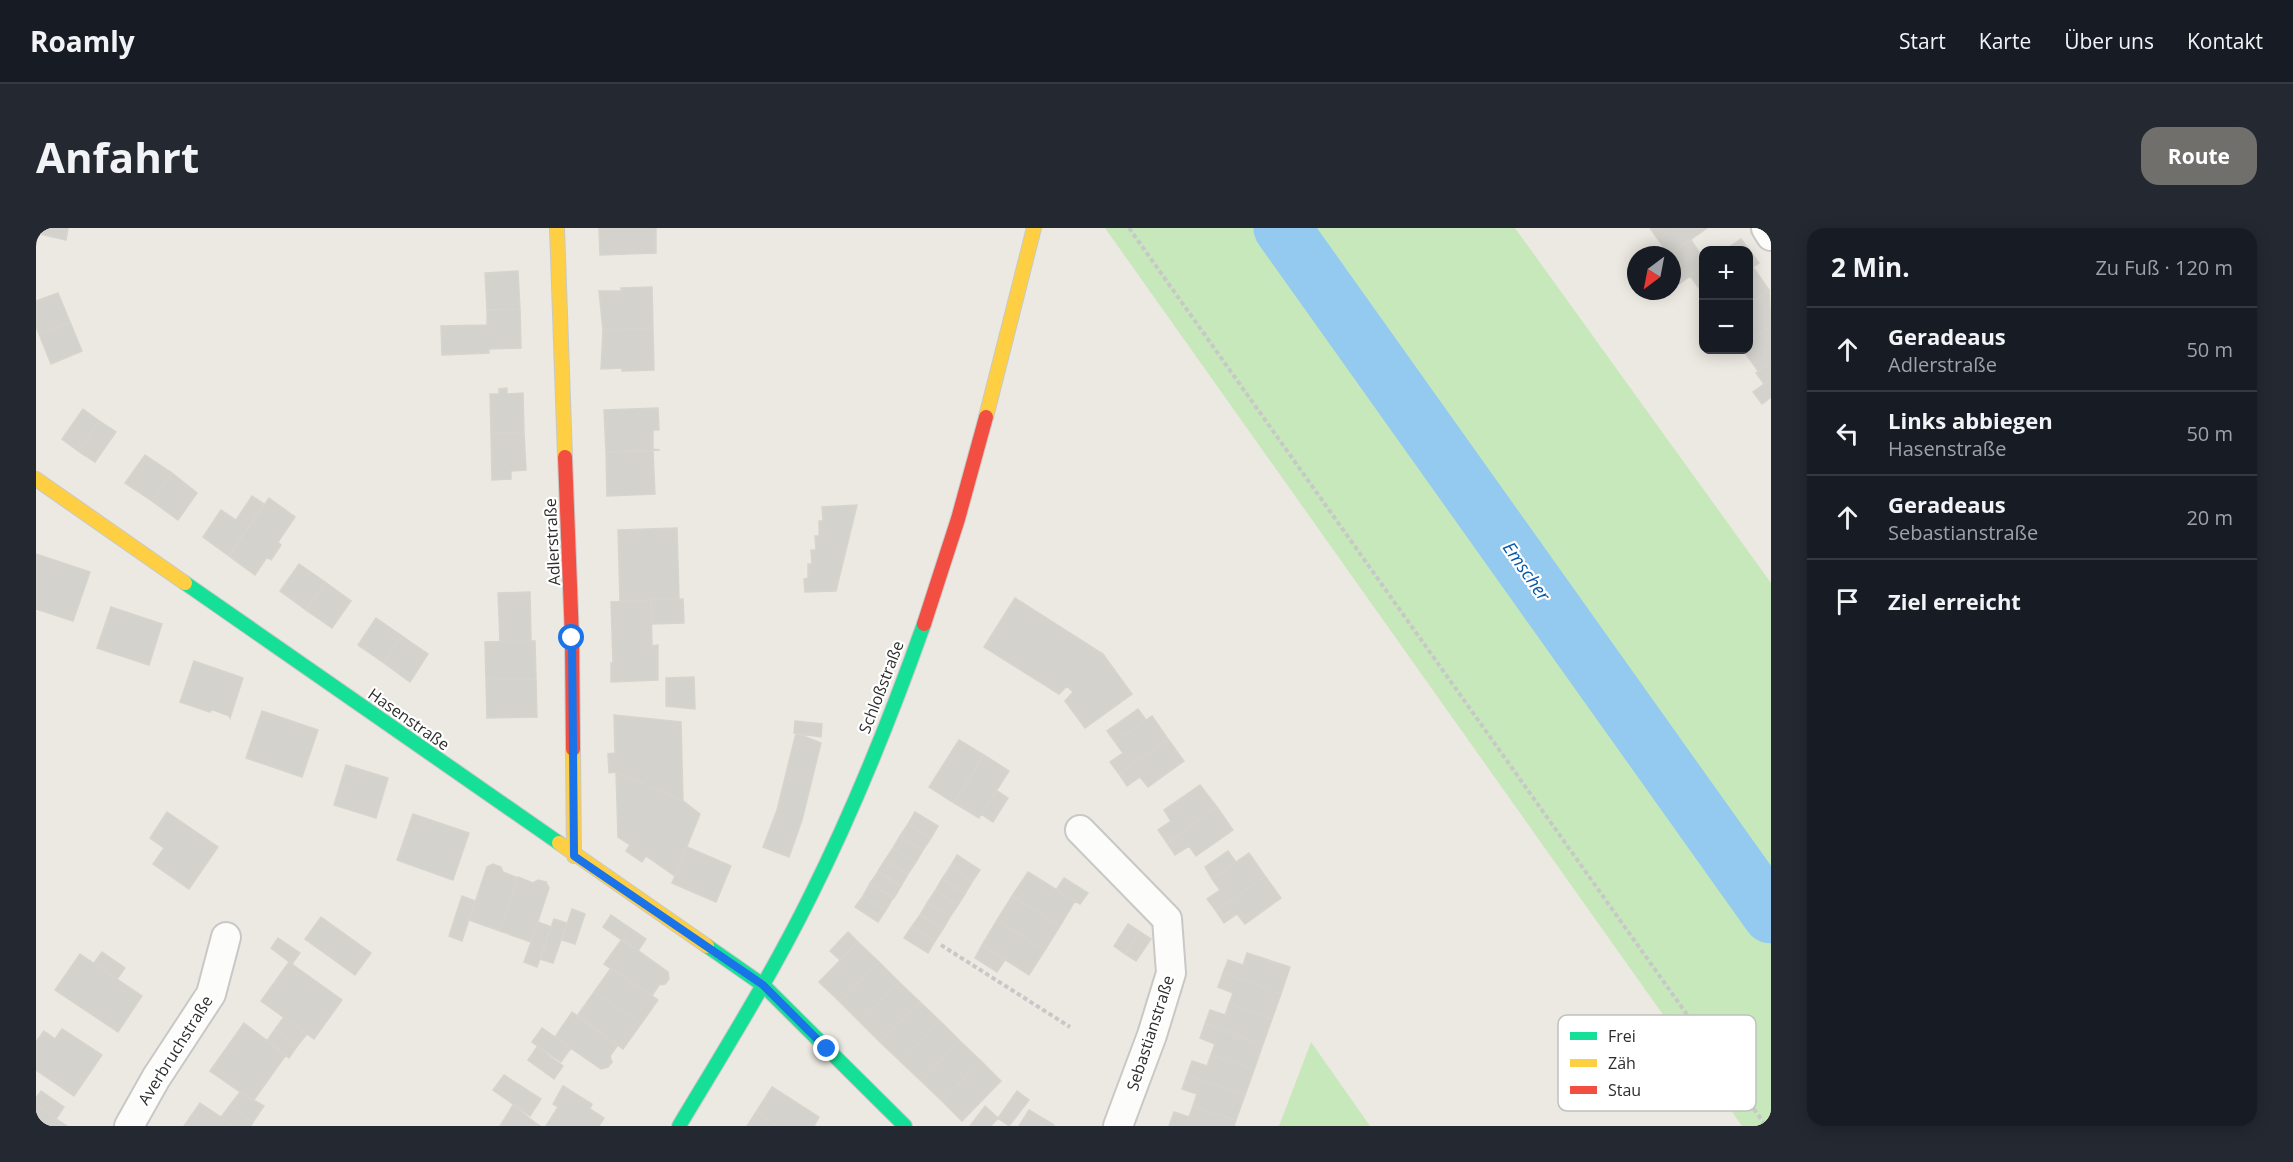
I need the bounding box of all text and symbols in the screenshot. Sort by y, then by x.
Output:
text: Roamly [30,22,135,60]
text: Start [1899,27,1946,55]
text: Karte [1979,27,2031,55]
text: Über uns [2064,27,2154,55]
text: Kontakt [2187,27,2263,55]
button: Route [2141,127,2257,185]
text: Anfahrt [36,128,199,185]
north arrow [1627,246,1681,300]
map controls [1699,246,1753,354]
button: + [1699,246,1753,300]
text: 2 Min. [1831,249,1910,285]
text: Zu Fuß · 120 m [2095,254,2233,281]
button: − [1699,300,1753,354]
text: Geradeaus [1888,321,2006,351]
icon: ahead [1831,333,1864,366]
text: 50 m [2186,336,2233,363]
text: Adlerstraße [1888,351,1997,378]
text: Links abbiegen [1888,405,2053,435]
icon: left [1831,417,1864,450]
text: 50 m [2186,420,2233,447]
text: Hasenstraße [1888,435,2007,462]
text: Geradeaus [1888,489,2006,519]
street label: Adlerstraße [539,498,565,586]
icon: ahead [1831,501,1864,534]
text: 20 m [2186,504,2233,531]
text: Sebastianstraße [1888,519,2038,546]
water label: Emscher [1498,537,1557,606]
icon: arrive [1831,585,1864,618]
text: Ziel erreicht [1888,586,2021,616]
route start [558,624,584,650]
street label: Schloßstraße [853,637,909,736]
street label: Hasenstraße [364,683,454,755]
street label: Sebastianstraße [1121,972,1179,1094]
street label: Averbruchstraße [133,991,217,1109]
legend [1558,1015,1756,1111]
text: Frei [1608,1025,1636,1047]
route end [813,1035,839,1061]
text: Zäh [1608,1052,1636,1074]
text: Stau [1608,1079,1641,1101]

